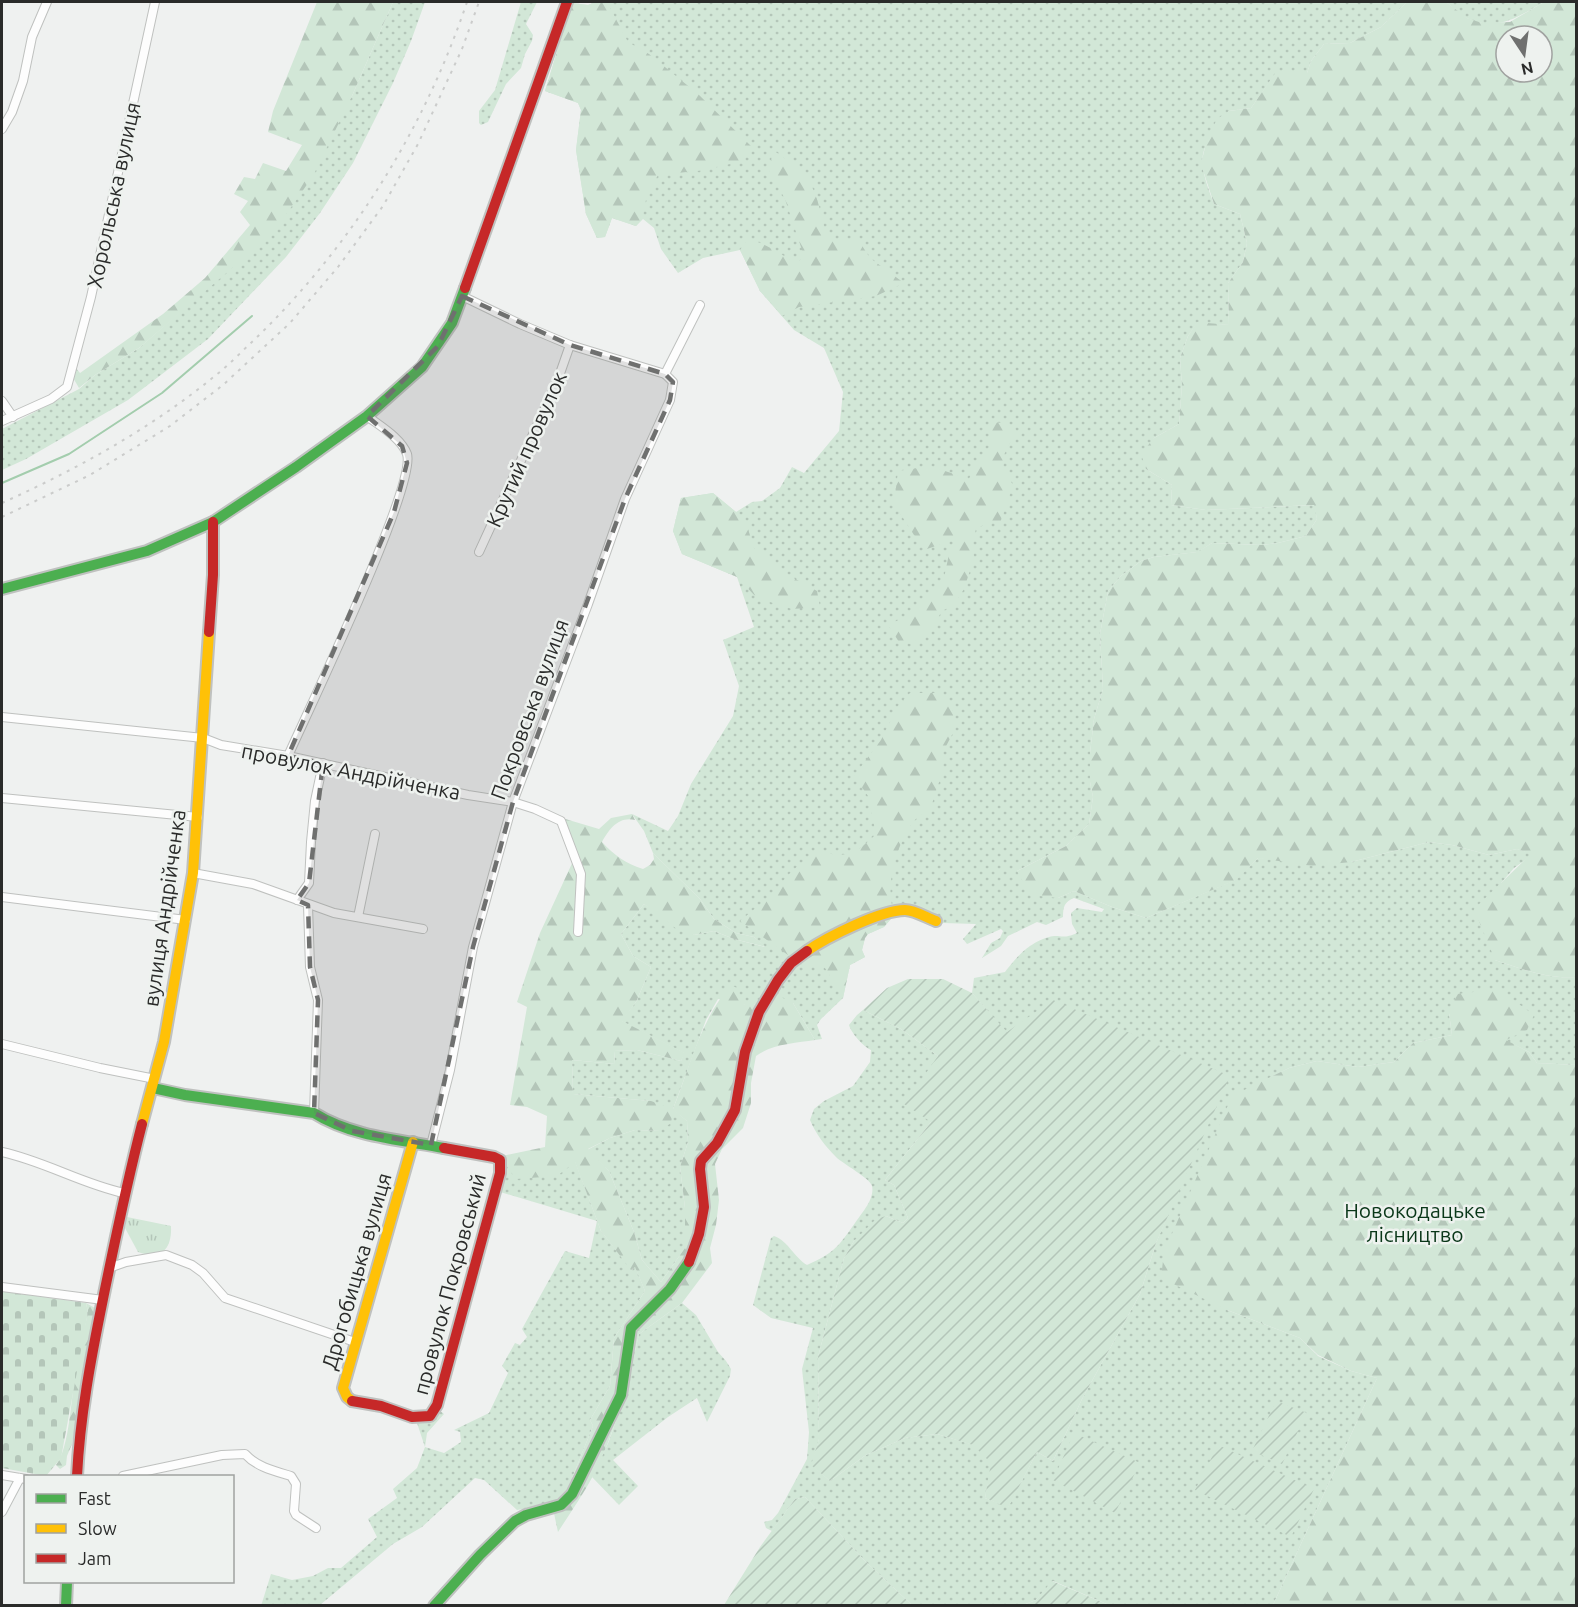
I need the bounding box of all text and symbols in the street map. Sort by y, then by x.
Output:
north arrow [1494,24,1554,84]
text: N [1520,59,1535,79]
street label: Хорольська вулиця [82,100,144,290]
street label: Крутий провулок [481,367,571,531]
street label: Покровська вулиця [485,615,573,803]
street label: провулок Андрійченка [239,738,463,804]
street label: вулиця Андрійченка [138,808,190,1008]
street label: Дрогобицька вулиця [316,1170,396,1372]
street label: провулок Покровський [408,1171,490,1397]
park label: Новокодацьке лісництво [1344,1198,1486,1246]
legend [24,1475,234,1583]
text: Fast [78,1488,111,1508]
text: Slow [78,1518,117,1538]
text: Jam [78,1548,112,1568]

